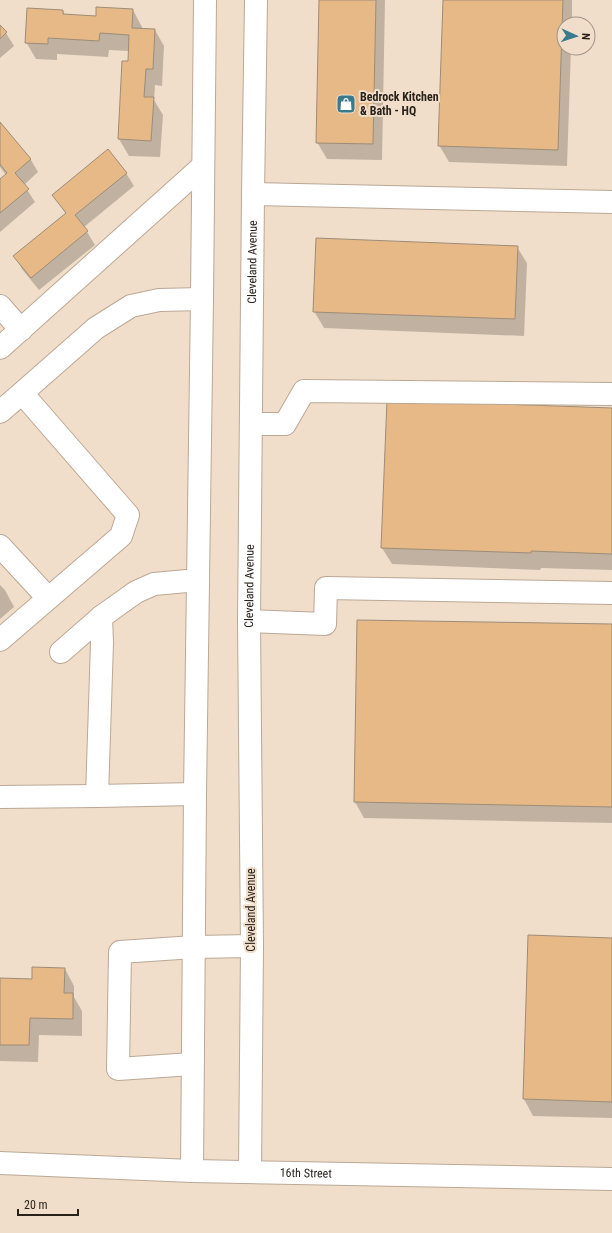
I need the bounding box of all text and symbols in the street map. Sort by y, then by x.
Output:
north arrow [556,16,596,56]
text: N [579,33,592,40]
place label: Bedrock Kitchen & Bath - HQ [360,90,439,118]
shop icon: Bedrock Kitchen & Bath - HQ [335,93,357,115]
street label: Cleveland Avenue [245,220,260,304]
street label: Cleveland Avenue [242,544,257,628]
street label: Cleveland Avenue [244,868,258,952]
street label: 16th Street [280,1166,332,1181]
scale bar [18,1191,78,1217]
text: 20 m [24,1198,48,1212]

